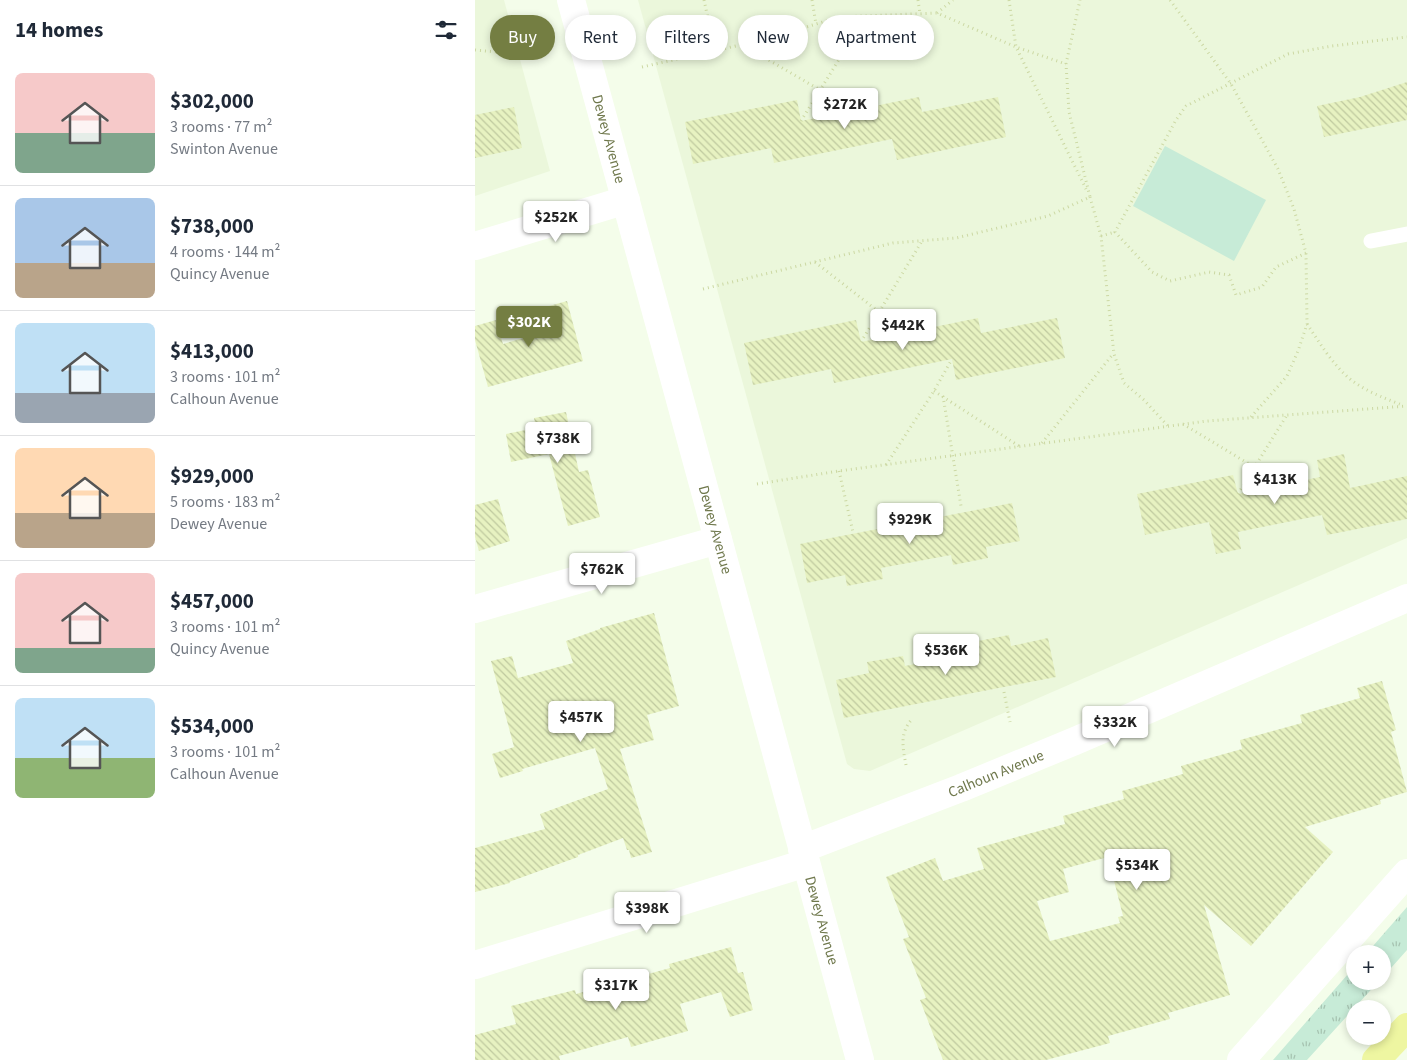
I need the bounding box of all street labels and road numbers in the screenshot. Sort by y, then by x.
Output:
street label: Dewey Avenue [586,92,631,186]
street label: Dewey Avenue [693,483,737,577]
street label: Calhoun Avenue [945,745,1047,803]
street label: Dewey Avenue [799,874,844,967]

